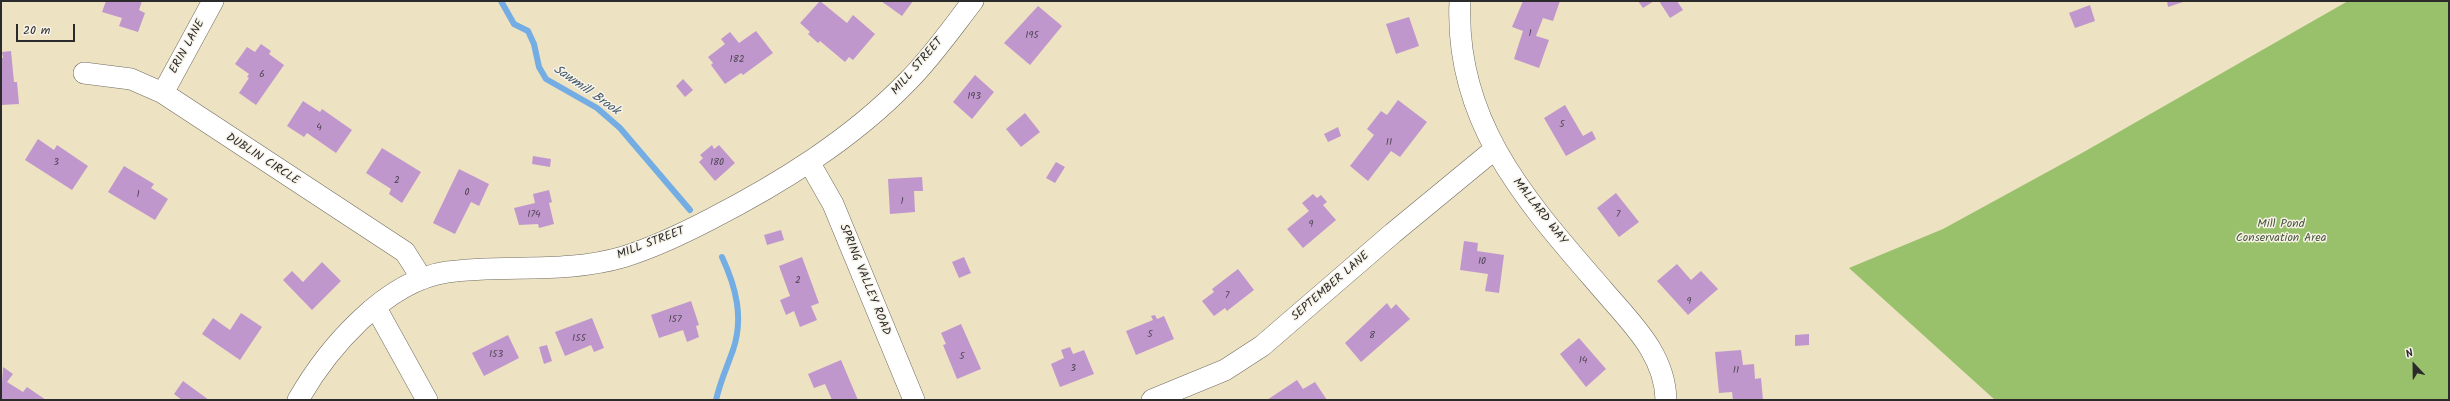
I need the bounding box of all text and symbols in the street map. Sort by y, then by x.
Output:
scale bar [18,16,77,42]
street label: ERIN LANE [167,17,209,77]
text: 20 m [23,21,50,40]
house number: 1 [1528,28,1532,40]
house number: 195 [1025,30,1039,42]
street label: MILL STREET [889,35,947,99]
house number: 182 [730,54,744,66]
water label: Sawmill Brook [550,62,622,120]
house number: 6 [259,69,265,81]
house number: 193 [967,91,981,103]
house number: 5 [1559,119,1565,131]
house number: 4 [316,122,322,134]
street label: DUBLIN CIRCLE [223,131,301,189]
house number: 11 [1386,137,1392,149]
house number: 3 [53,157,59,169]
house number: 180 [710,157,724,169]
house number: 2 [394,175,400,187]
street label: MALLARD WAY [1509,176,1569,248]
house number: 0 [465,187,469,199]
house number: 1 [136,189,140,201]
house number: 1 [900,196,904,208]
house number: 174 [527,209,541,221]
house number: 7 [1616,209,1620,221]
park label: Mill Pond Conservation Area [2236,218,2326,246]
house number: 9 [1309,219,1313,231]
street label: SPRING VALLEY ROAD [835,222,893,338]
street label: MILL STREET [615,224,687,264]
street label: SEPTEMBER LANE [1289,249,1373,325]
house number: 10 [1478,256,1486,268]
house number: 2 [795,275,801,287]
house number: 7 [1225,290,1229,302]
house number: 9 [1687,296,1691,308]
house number: 157 [668,314,682,326]
house number: 5 [1147,329,1153,341]
house number: 8 [1369,330,1375,342]
house number: 155 [572,333,586,345]
text: N [2403,344,2416,364]
north arrow [2394,345,2434,385]
house number: 153 [489,349,503,361]
house number: 5 [959,351,965,363]
house number: 14 [1579,355,1587,367]
house number: 3 [1070,363,1076,375]
house number: 11 [1733,365,1739,377]

